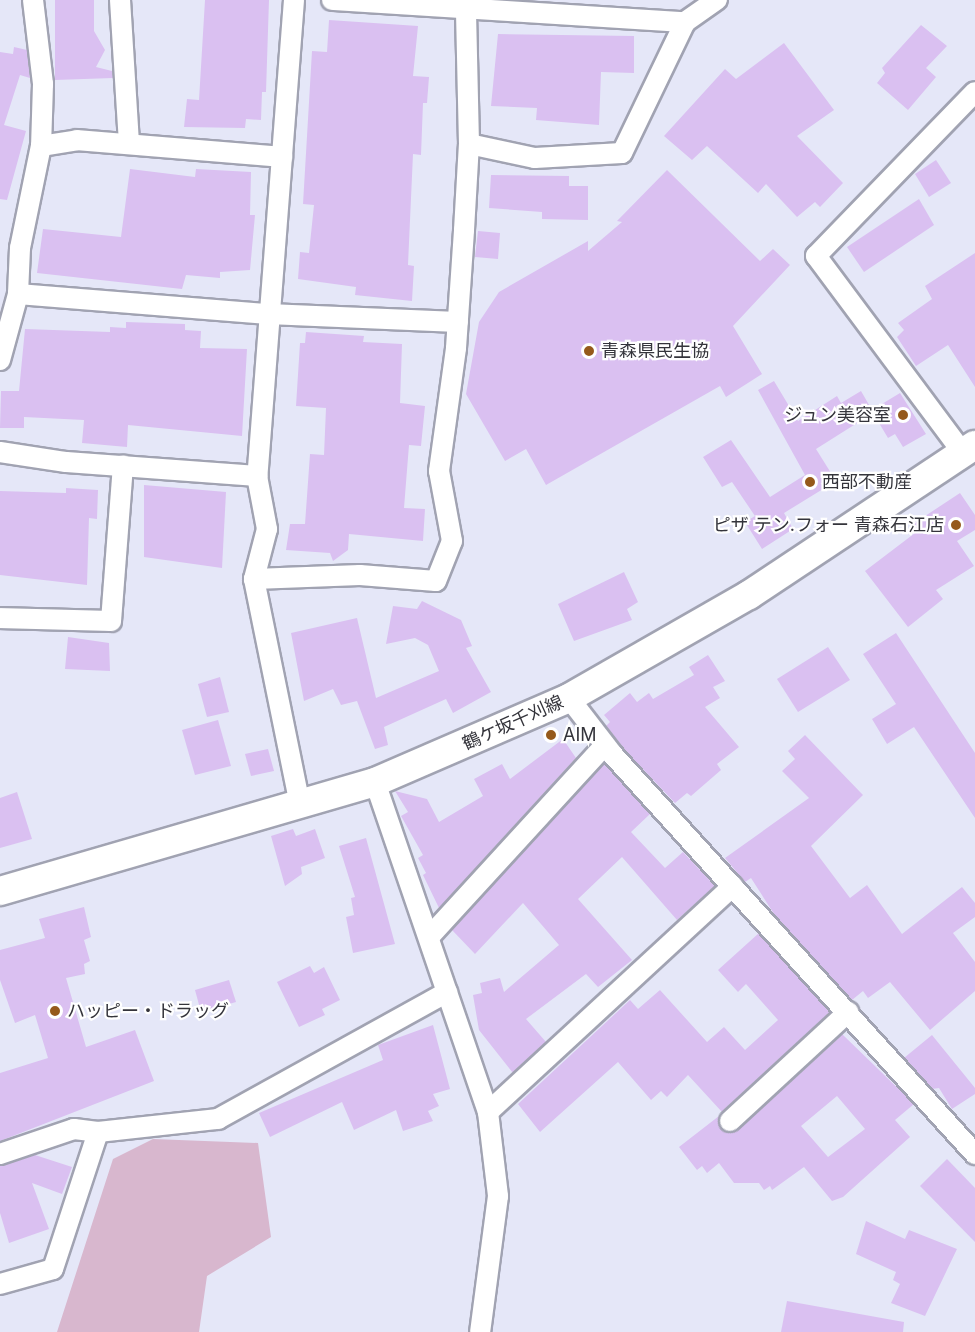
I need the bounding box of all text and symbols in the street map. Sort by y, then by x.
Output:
place label: 青森県民生協 [601,340,709,362]
marker: 青森県民生協 [582,344,596,358]
place label: ジュン美容室 [783,404,891,426]
marker: ジュン美容室 [896,408,910,422]
place label: 西部不動産 [822,471,912,493]
marker: 西部不動産 [803,475,817,489]
place label: ピザ テン.フォー 青森石江店 [713,514,944,536]
marker: ピザ テン.フォー 青森石江店 [949,518,963,532]
street label: 鶴ケ坂千刈線 [459,691,567,755]
place label: AIM [563,724,597,746]
marker: AIM [544,728,558,742]
place label: ハッピー・ドラッグ [67,1000,229,1022]
marker: ハッピー・ドラッグ [48,1004,62,1018]

